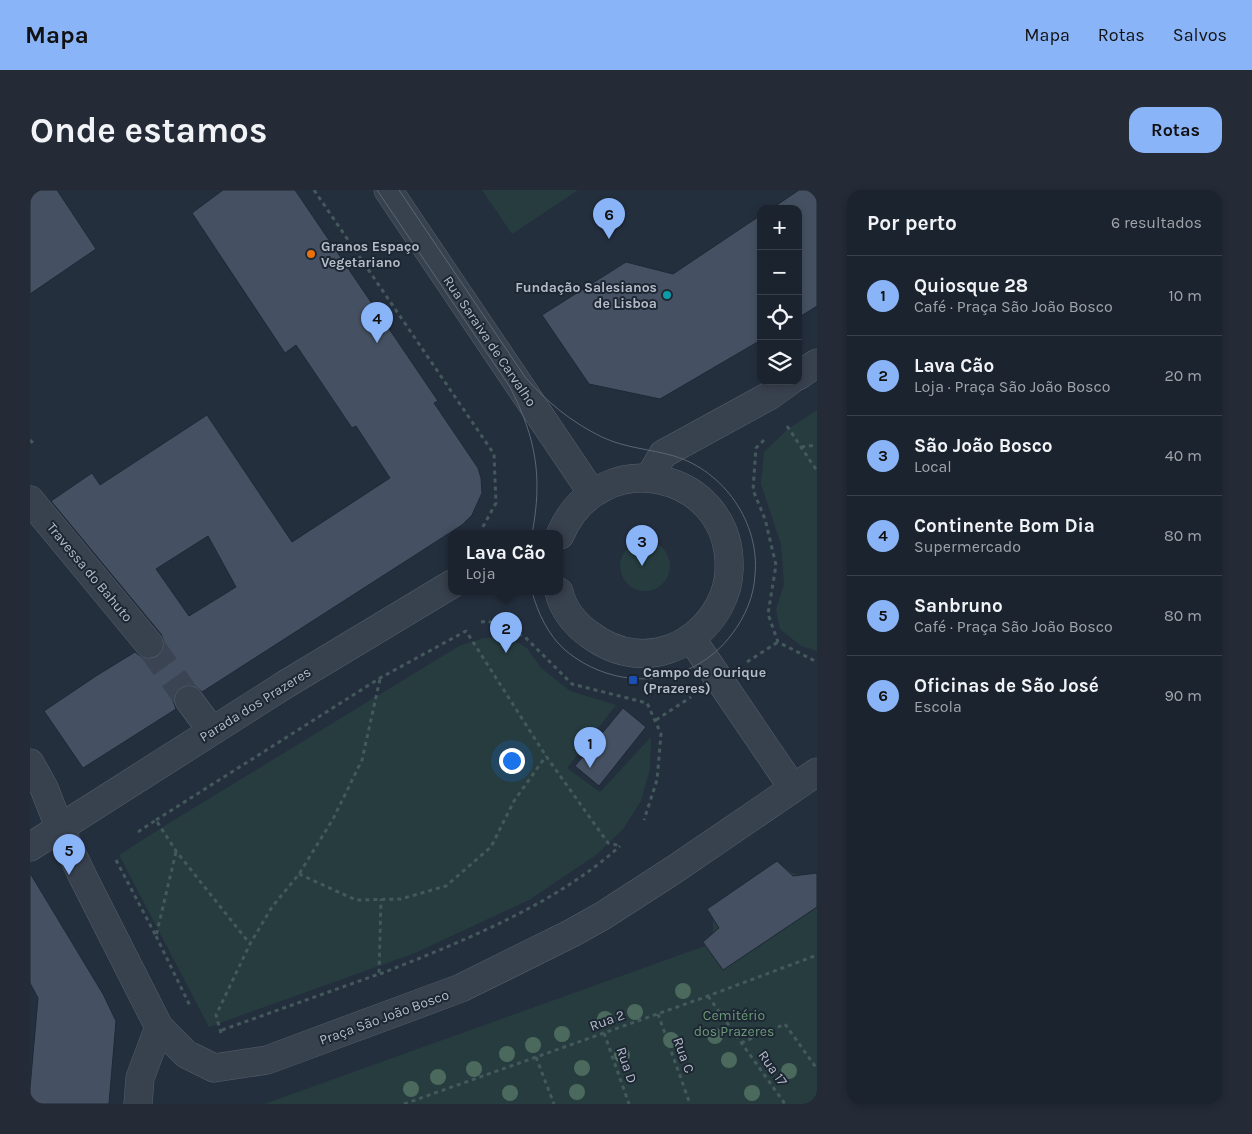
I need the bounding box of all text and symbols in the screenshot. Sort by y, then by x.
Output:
text: Mapa [25,21,89,49]
text: Mapa [1024,24,1070,46]
text: Rotas [1098,24,1145,46]
text: Salvos [1173,24,1227,46]
button: Rotas [1129,107,1222,153]
text: Onde estamos [30,110,267,151]
pin: 6 [593,198,625,239]
map controls [757,205,802,385]
button: + [757,205,802,250]
text: Por perto [867,211,957,235]
text: 6 resultados [1111,213,1202,232]
place label: Granos Espaço Vegetariano [321,238,419,271]
marker: Granos Espaço Vegetariano [305,248,317,260]
button: − [757,250,802,295]
street label: Rua Saraiva de Carvalho [439,273,540,410]
text: Quiosque 28 [914,275,1028,297]
place label: Fundação Salesianos de Lisboa [515,279,657,312]
text: 1 [880,286,886,305]
text: 10 m [1168,286,1202,305]
marker: Fundação Salesianos de Lisboa [661,289,673,301]
button: locate [757,295,802,340]
text: Café · Praça São João Bosco [914,297,1113,316]
pin: 4 [361,302,393,343]
button: layers [757,340,802,385]
text: Lava Cão [914,355,994,377]
text: 2 [878,366,888,385]
text: 20 m [1164,366,1202,385]
text: Loja · Praça São João Bosco [914,377,1111,396]
text: São João Bosco [914,435,1053,457]
text: 3 [878,446,888,465]
text: 40 m [1165,446,1202,465]
text: Local [914,457,952,476]
text: Continente Bom Dia [914,515,1095,537]
street label: Travessa do Bahuto [43,519,136,625]
pin: 3 [626,525,658,566]
text: 4 [878,526,888,545]
text: 80 m [1164,526,1202,545]
popup [448,530,563,595]
text: Supermercado [914,537,1021,556]
text: Lava Cão [465,542,546,564]
text: Loja [465,564,495,583]
text: Sanbruno [914,595,1003,617]
text: 5 [878,606,888,625]
text: 80 m [1164,606,1202,625]
pin: 2 [490,612,522,653]
text: Café · Praça São João Bosco [914,617,1113,636]
street label: Parada dos Prazeres [196,663,314,746]
place label: Campo de Ourique (Prazeres) [643,664,766,697]
marker: Campo de Ourique (Prazeres) [627,674,639,686]
text: Oficinas de São José [914,675,1099,697]
text: 6 [878,686,888,705]
text: 90 m [1164,686,1202,705]
text: Escola [914,697,962,716]
pin: 1 [574,727,606,768]
your location [499,748,525,774]
pin: 5 [53,834,85,875]
street label: Praça São João Bosco [317,986,451,1049]
street label: Rua 2 [587,1006,627,1035]
park label: Cemitério dos Prazeres [694,1007,774,1040]
street label: Rua C [669,1035,698,1075]
street label: Rua D [612,1045,641,1086]
street label: Rua 17 [754,1047,791,1090]

